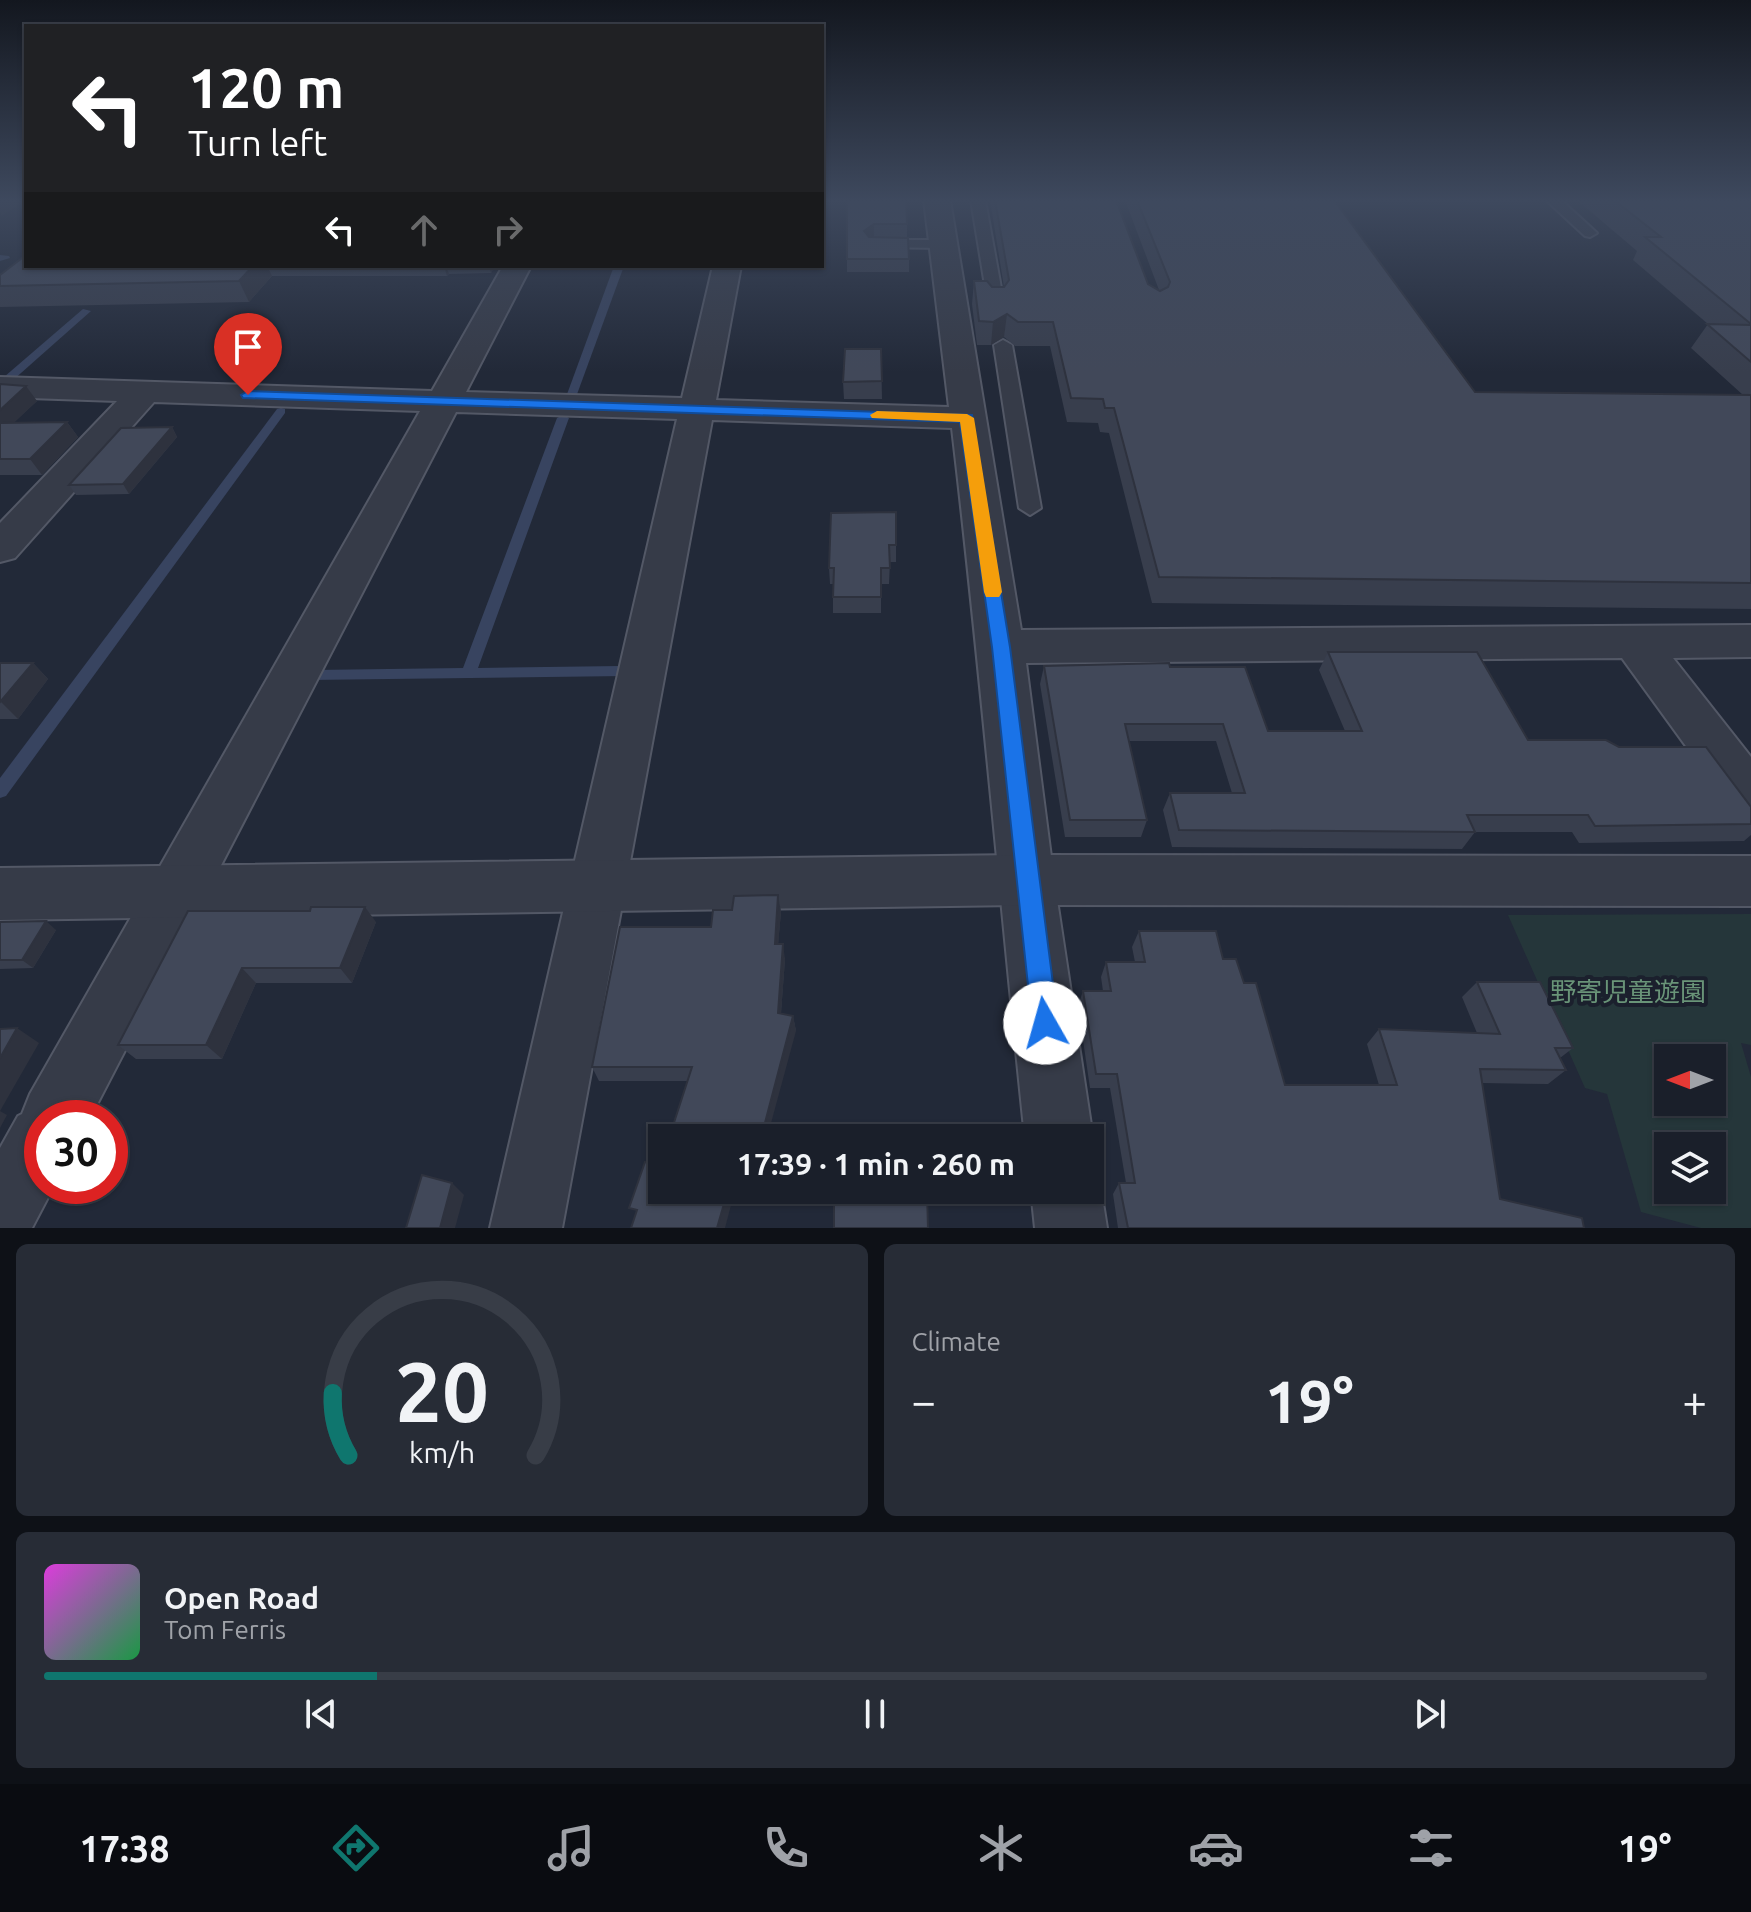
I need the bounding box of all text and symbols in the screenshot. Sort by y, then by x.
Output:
icon: left [56,56,160,160]
text: 120 m [188,56,344,119]
text: Turn left [188,122,327,163]
icon: left [318,208,362,252]
icon: ahead [402,208,446,252]
icon: right [486,208,530,252]
pin [214,313,282,395]
icon: arrive [226,325,270,369]
park label: 野寄児童遊園 [1550,977,1706,1006]
position arrow [1003,981,1087,1065]
north arrow [1654,1044,1726,1116]
map controls [1654,1044,1726,1204]
speed limit sign: 30 [24,1100,128,1204]
button: layers [1654,1132,1726,1204]
text: 17:39 · 1 min · 260 m [737,1147,1015,1181]
text: Climate [912,1327,1001,1356]
text: 20 [395,1344,489,1438]
text: 19° [1265,1367,1354,1434]
text: − [912,1376,936,1425]
text: + [1682,1376,1707,1425]
text: km/h [409,1436,475,1468]
text: Open Road [164,1581,319,1615]
text: Tom Ferris [164,1615,286,1644]
icon: previous [299,1692,343,1736]
icon: pause [853,1692,897,1736]
icon: next [1408,1692,1452,1736]
icon: directions [328,1820,384,1876]
icon: music [543,1820,599,1876]
icon: phone [758,1820,814,1876]
icon: climate [973,1820,1029,1876]
icon: car [1188,1820,1244,1876]
icon: filters [1403,1820,1459,1876]
text: 17:38 [79,1828,170,1869]
text: 19° [1618,1828,1671,1869]

